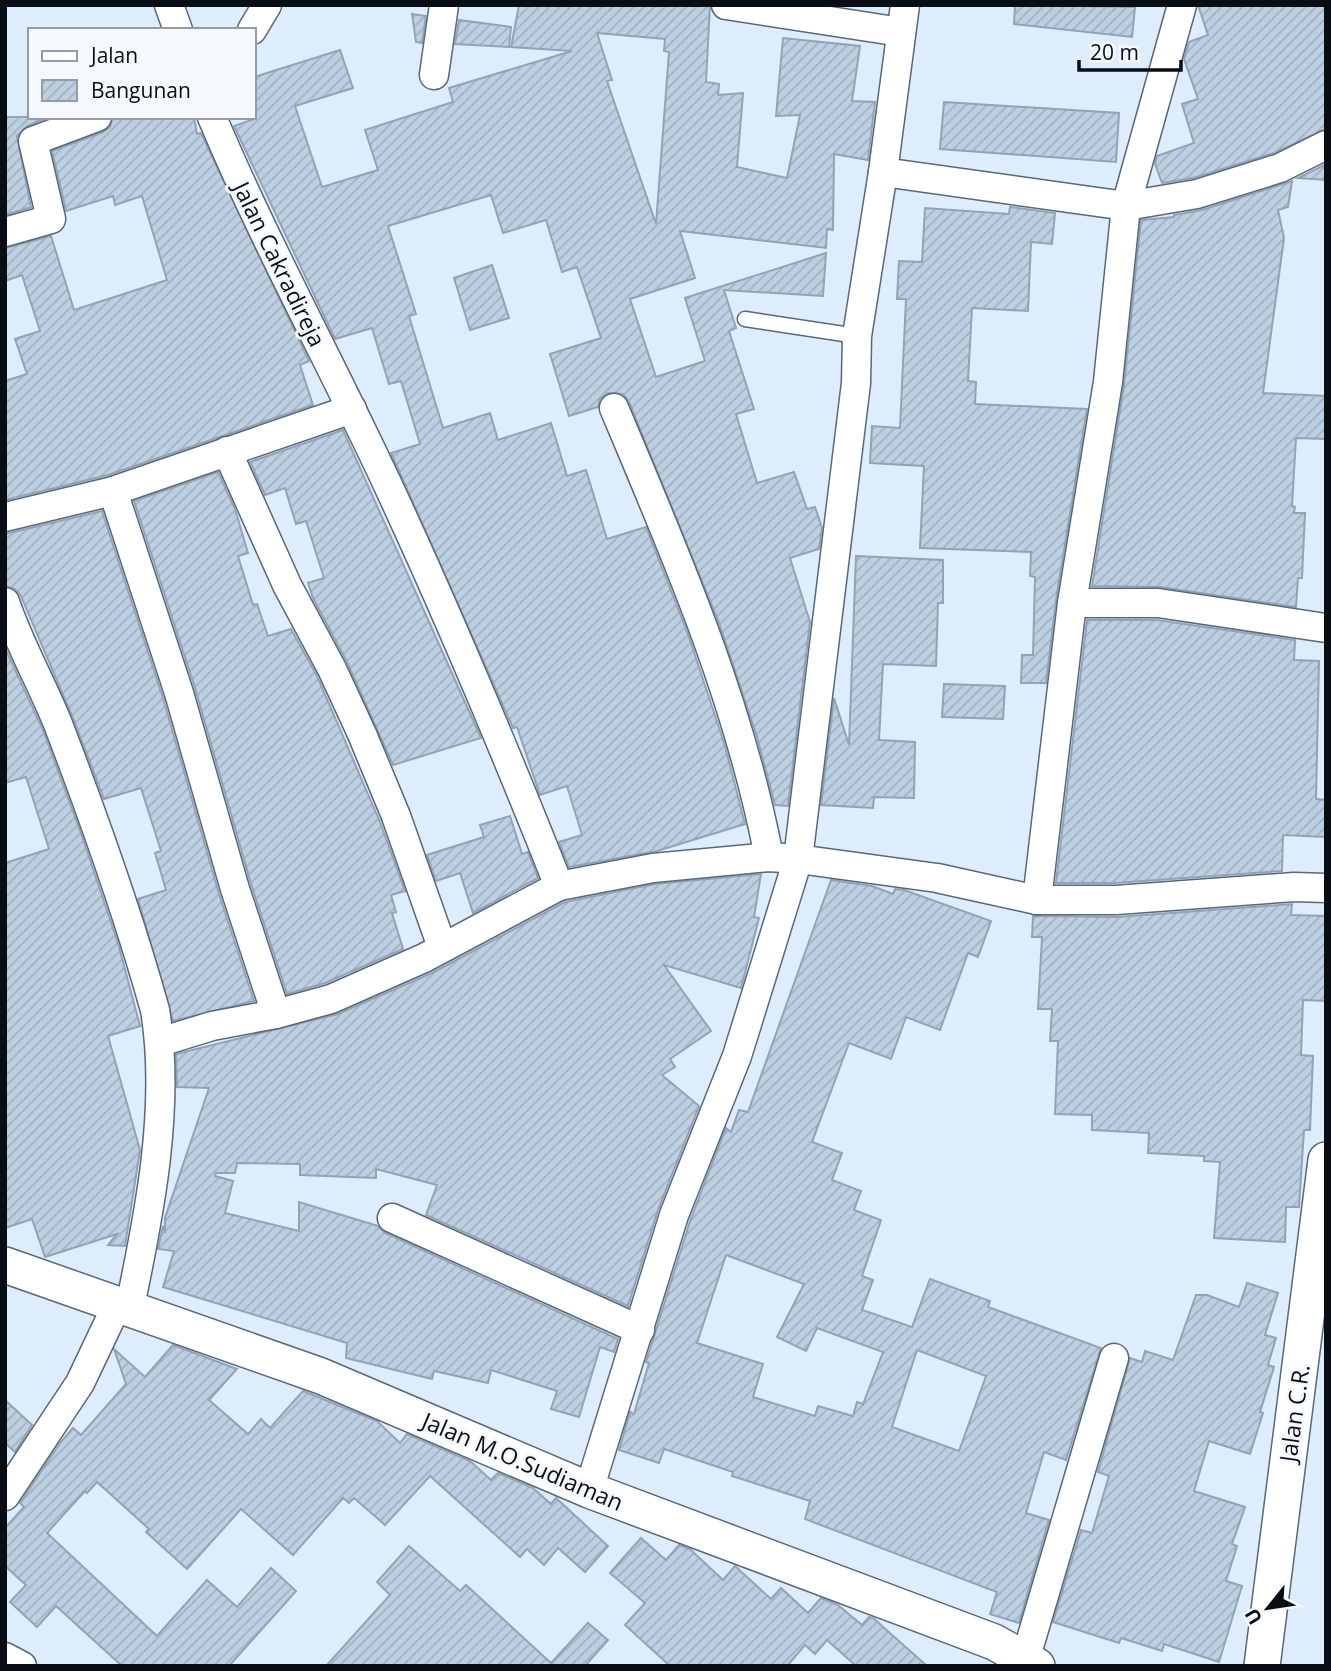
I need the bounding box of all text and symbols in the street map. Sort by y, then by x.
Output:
legend [28,28,256,119]
scale bar [1079,28,1180,72]
text: 20 m [1090,38,1139,66]
text: Jalan [89,41,138,69]
text: Bangunan [91,76,191,104]
street label: Jalan Cakradireja [225,174,334,352]
street label: Jalan C.R. [1271,1362,1317,1466]
street label: Jalan M.O.Sudiaman [416,1403,629,1518]
north arrow [1233,1573,1303,1643]
text: U [1238,1604,1268,1629]

